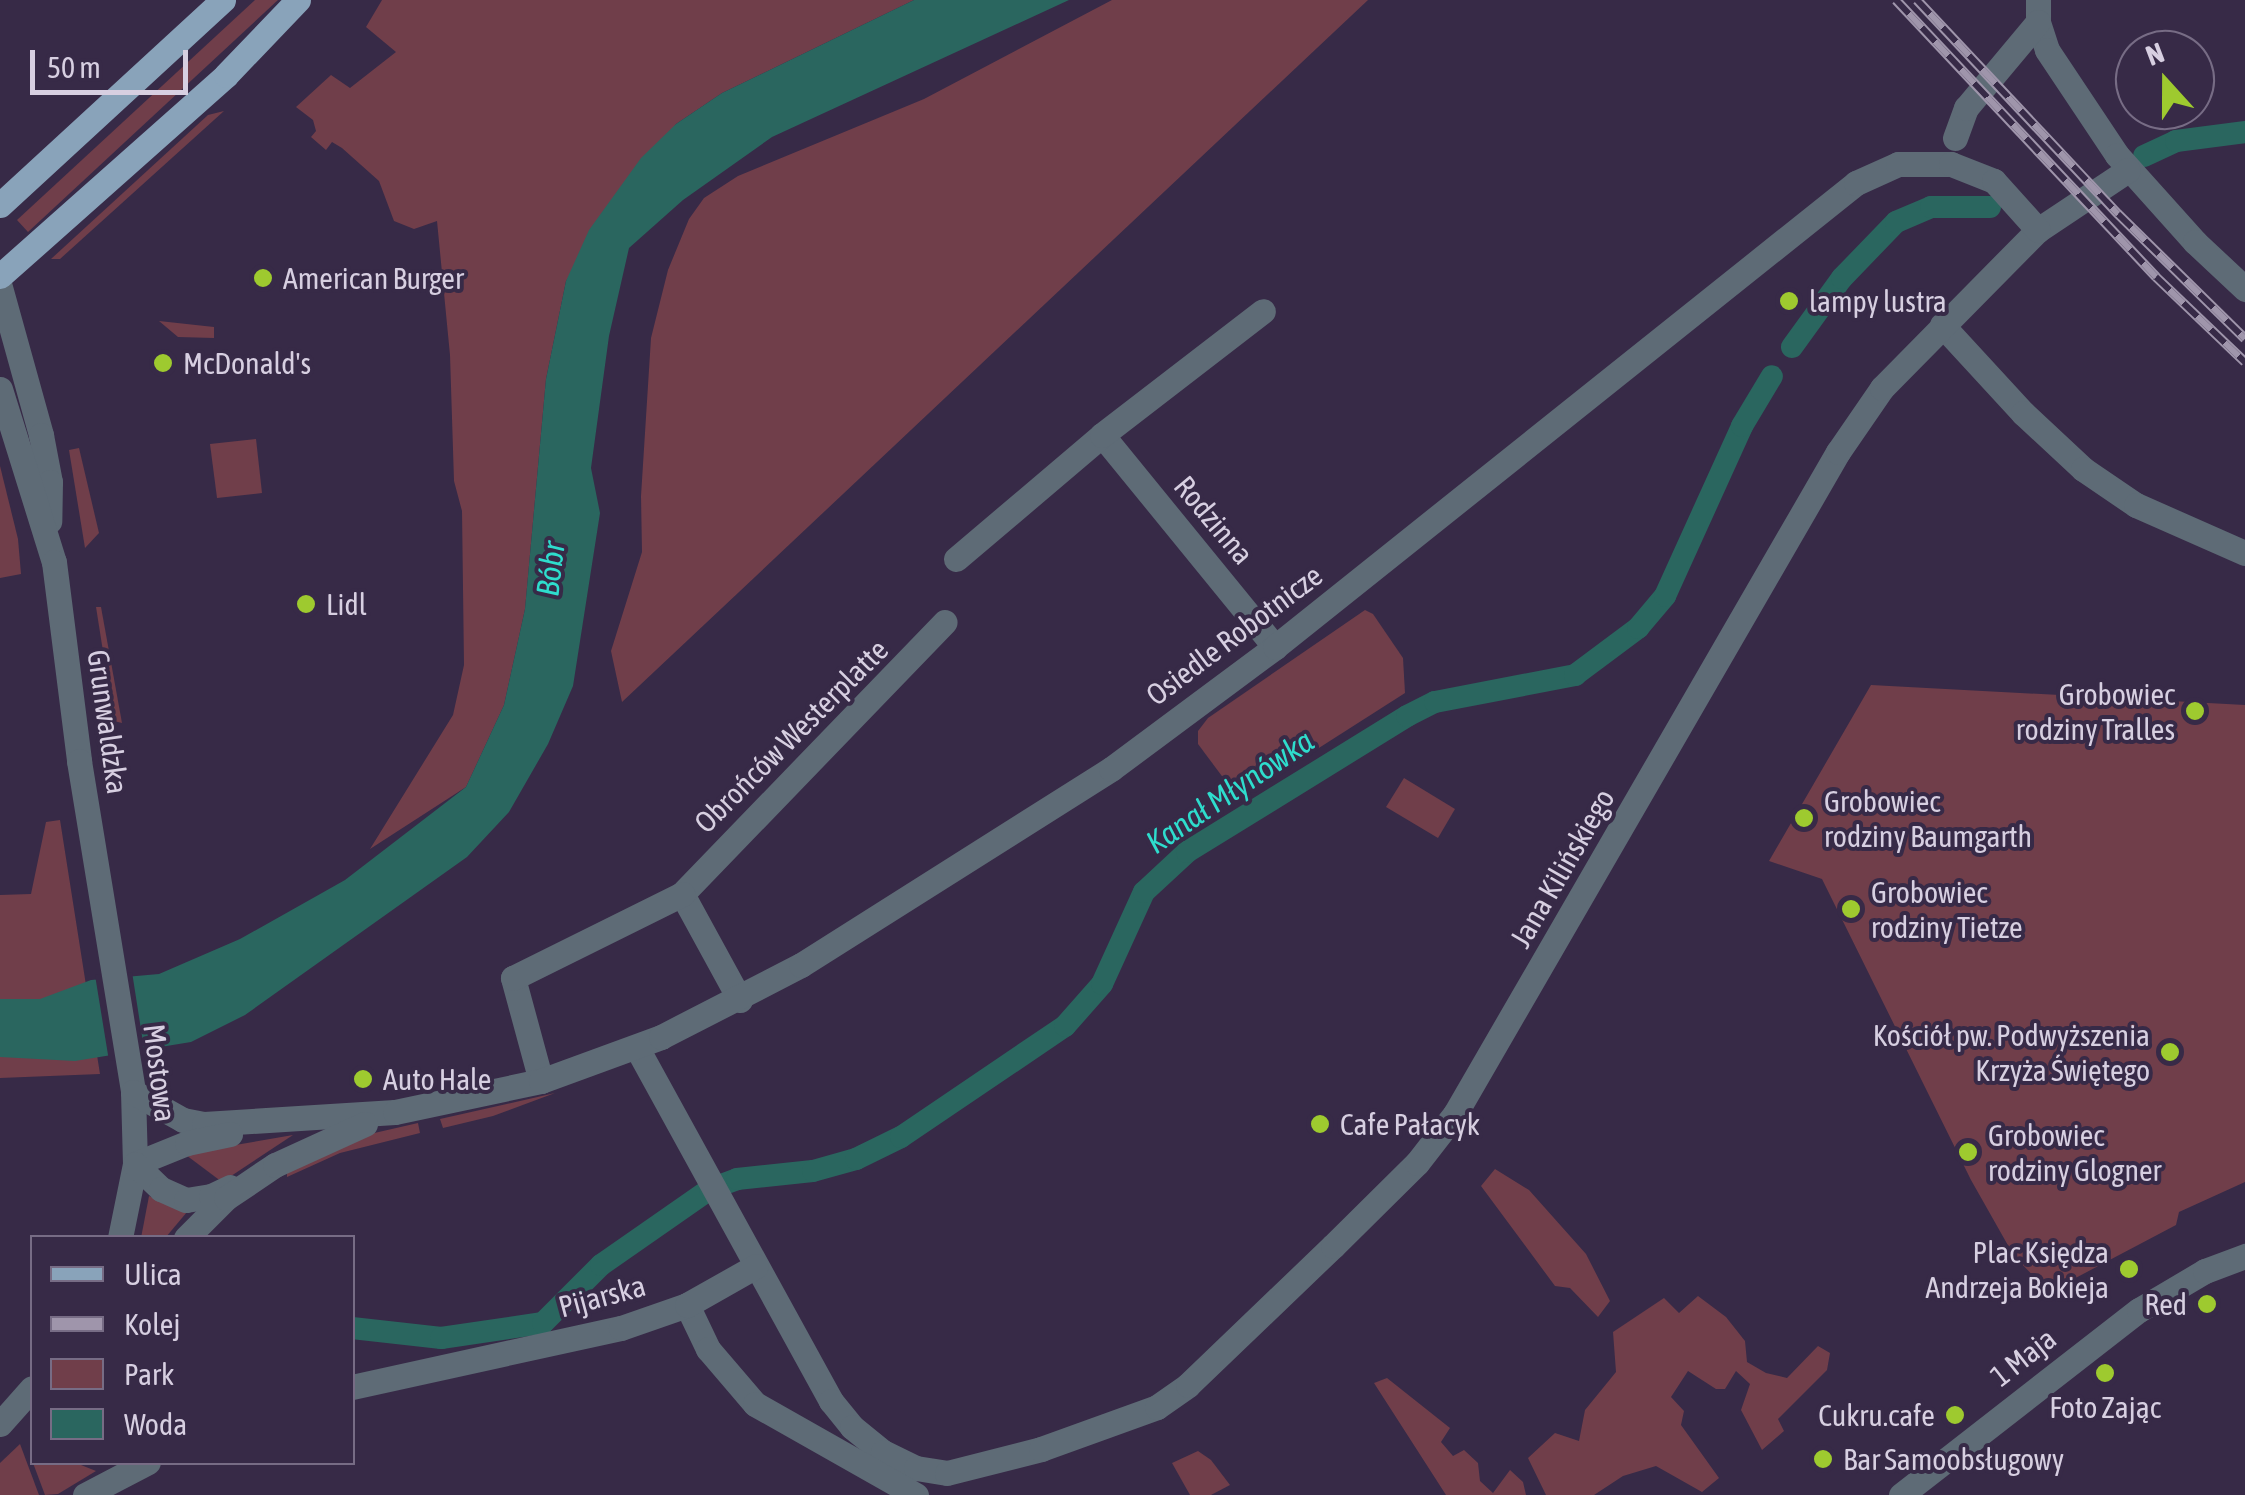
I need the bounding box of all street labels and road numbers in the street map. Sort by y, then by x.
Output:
street label: Rodzinna [1167,469,1261,571]
street label: Osiedle Robotnicze [1139,557,1329,713]
street label: Obrońców Westerplatte [687,632,895,840]
street label: Grunwaldzka [80,648,136,796]
street label: Jana Kilińskiego [1502,782,1622,954]
street label: Mostowa [136,1022,184,1124]
street label: Pijarska [555,1267,649,1325]
street label: 1 Maja [1983,1320,2063,1394]

